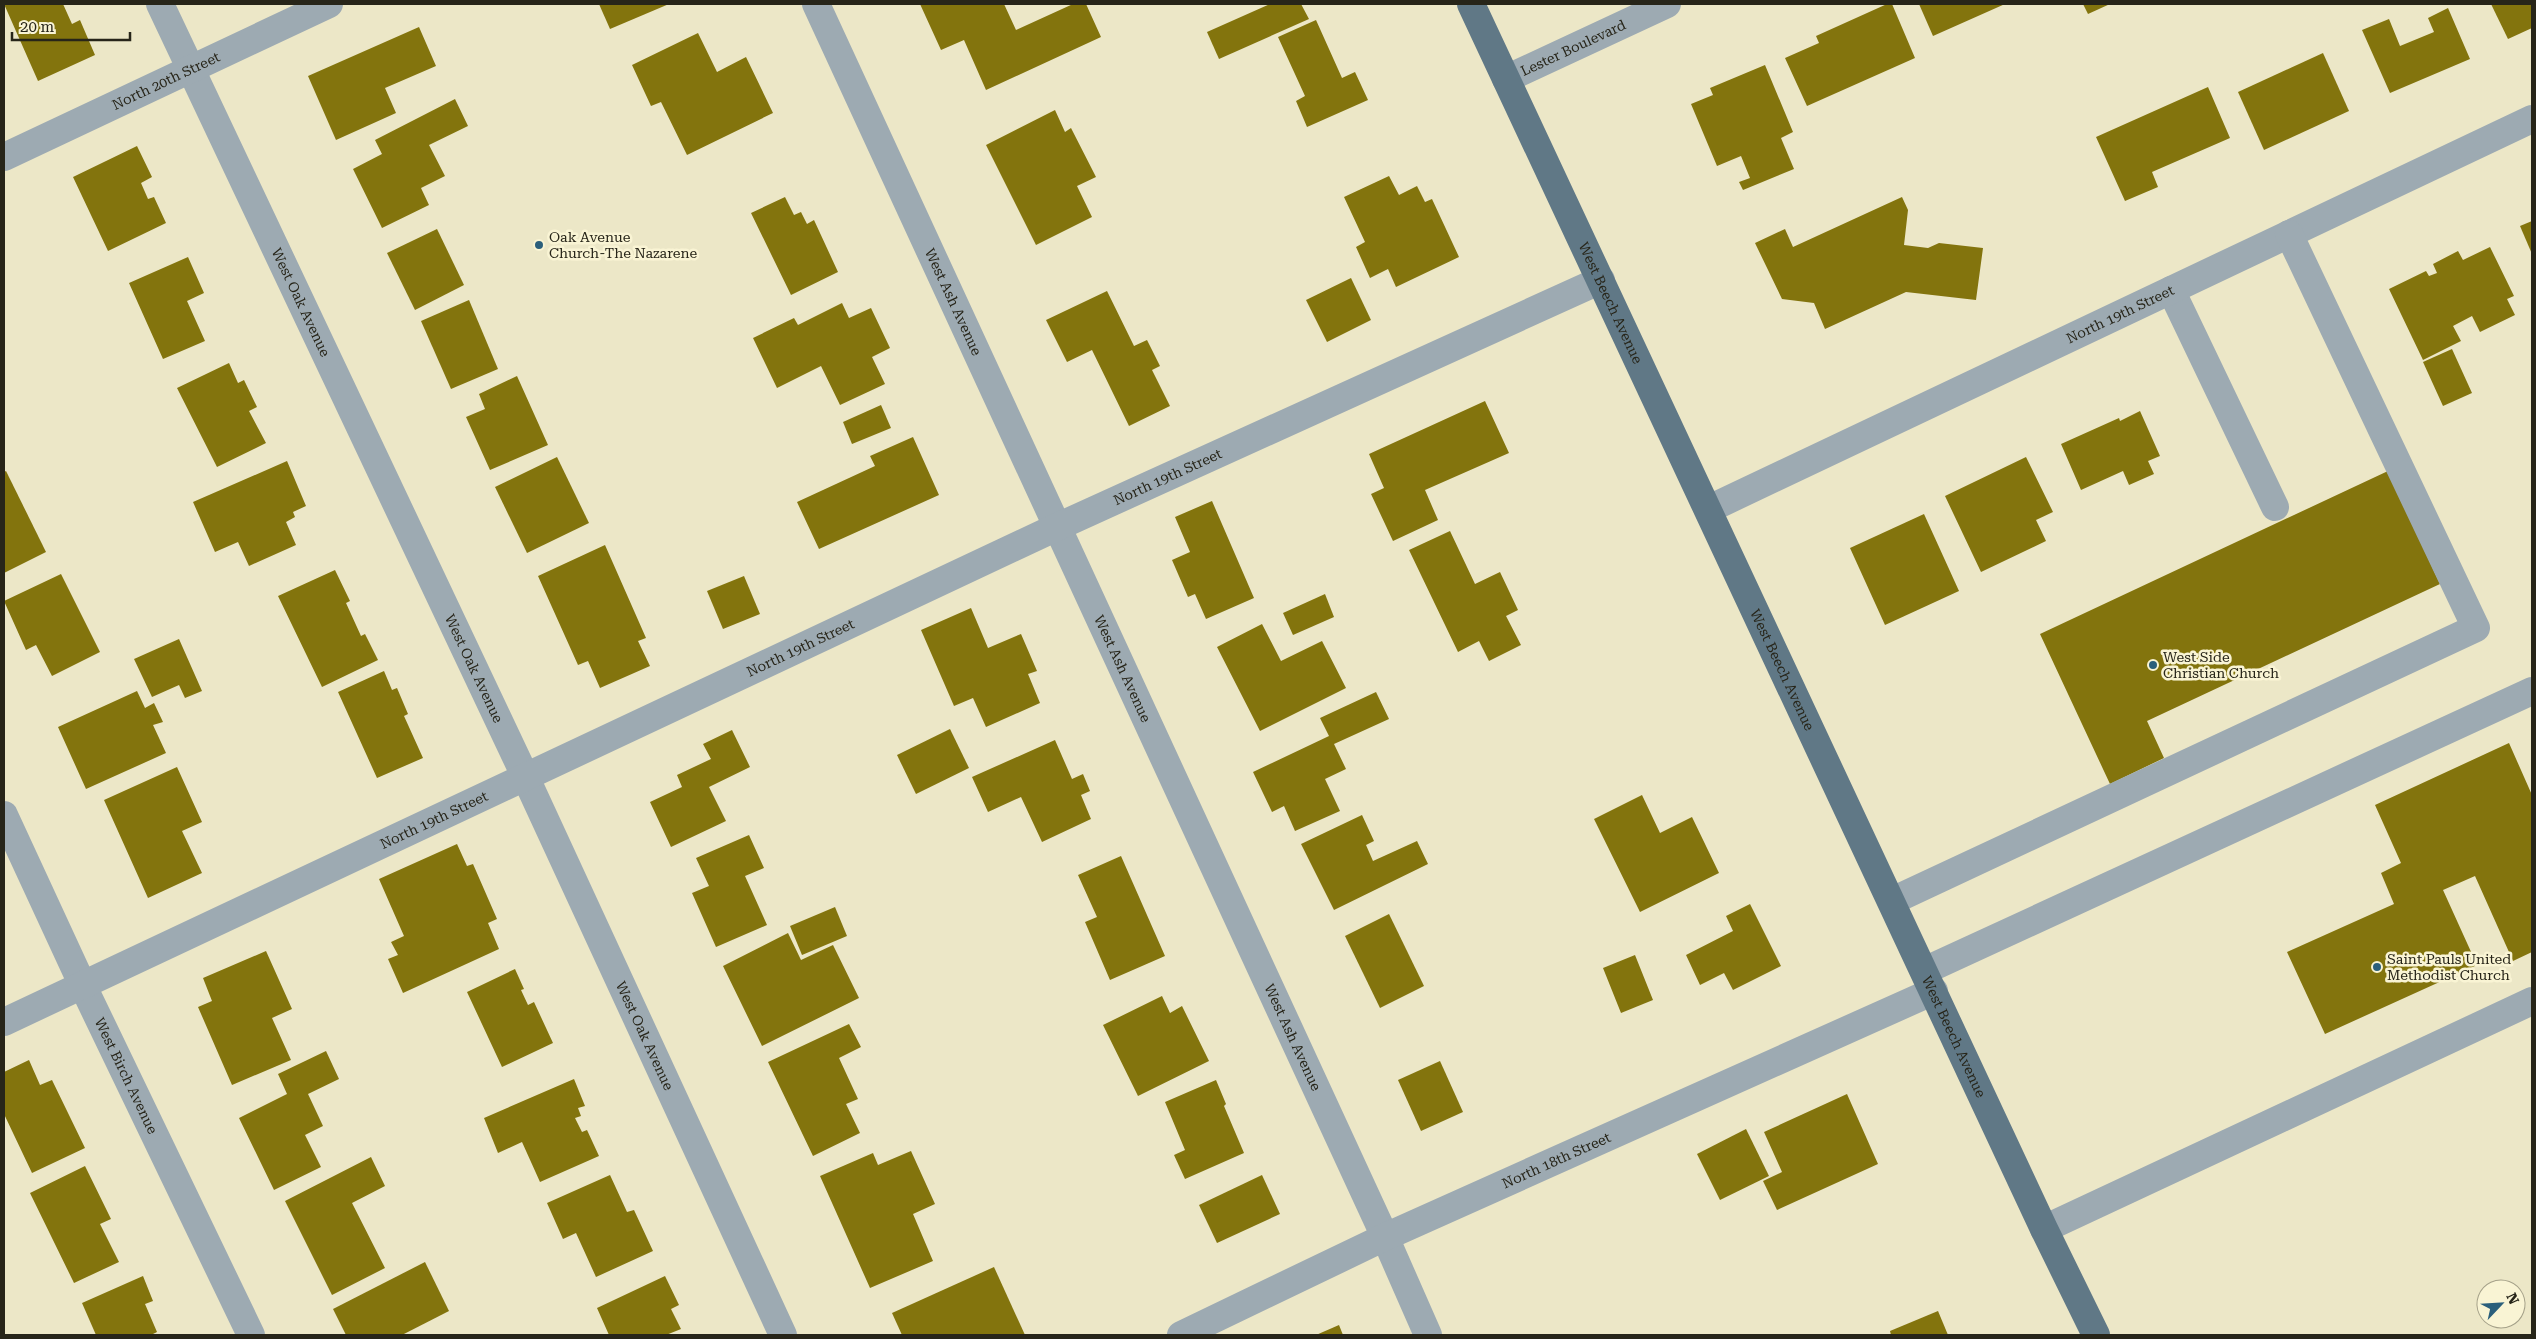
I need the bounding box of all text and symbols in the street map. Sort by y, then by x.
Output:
scale bar [12,10,130,42]
street label: Lester Boulevard [1518,16,1628,79]
text: 20 m [20,18,55,36]
street label: North 20th Street [110,49,222,113]
place label: Oak Avenue Church-The Nazarene [549,229,697,261]
marker: Oak Avenue Church-The Nazarene [533,239,545,251]
street label: West Beech Avenue [1576,240,1646,367]
street label: West Oak Avenue [269,246,334,359]
street label: West Ash Avenue [922,246,985,358]
street label: North 19th Street [2064,282,2177,346]
street label: North 19th Street [1111,445,1224,508]
street label: West Beech Avenue [1747,606,1818,733]
street label: West Oak Avenue [442,612,507,726]
street label: West Ash Avenue [1091,613,1154,725]
street label: North 19th Street [744,615,857,680]
place label: West Side Christian Church [2163,649,2279,681]
marker: West Side Christian Church [2147,659,2159,671]
street label: North 19th Street [377,788,490,852]
place label: Saint Pauls United Methodist Church [2387,951,2511,983]
marker: Saint Pauls United Methodist Church [2371,961,2383,973]
street label: West Beech Avenue [1919,973,1989,1100]
street label: West Oak Avenue [613,979,677,1093]
street label: West Ash Avenue [1261,981,1325,1094]
street label: West Birch Avenue [91,1015,161,1137]
street label: North 18th Street [1500,1129,1613,1192]
north arrow [2476,1279,2526,1329]
text: N [2503,1290,2522,1307]

